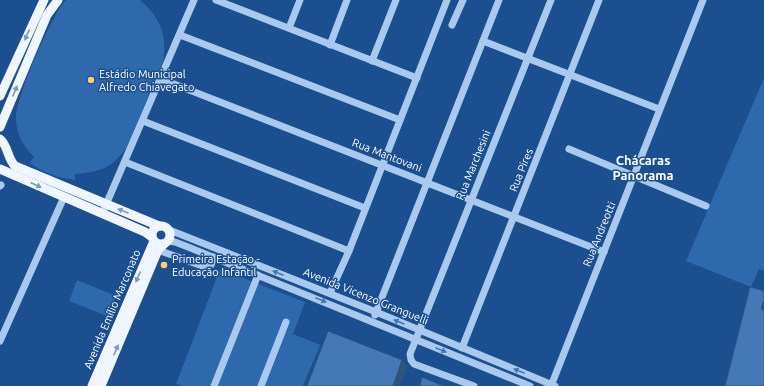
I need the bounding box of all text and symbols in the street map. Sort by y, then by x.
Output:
one-way arrow [24,29,30,41]
place label: Estádio Municipal Alfredo Chiavegato [99,68,194,93]
marker: Estádio Municipal Alfredo Chiavegato [86,75,96,85]
one-way arrow [12,85,18,97]
street label: Rua Marchesini [453,128,493,202]
street label: Rua Mantovani [351,136,423,174]
street label: Rua Pires [507,146,535,193]
district label: Chácaras Panorama [612,153,674,182]
one-way arrow [30,181,42,188]
street label: Rua Andreotti [580,200,618,268]
one-way arrow [117,208,129,214]
street label: Avenida Emílio Marconato [81,248,143,370]
place label: Primeira Estação - Educação Infantil [172,253,260,278]
marker: Primeira Estação - Educação Infantil [159,260,169,270]
street label: Avenida Vicenzo Granguelli [302,265,430,327]
one-way arrow [273,270,284,276]
one-way arrow [135,271,142,283]
one-way arrow [316,298,328,304]
one-way arrow [392,318,404,324]
one-way arrow [113,344,120,356]
one-way arrow [436,347,447,353]
one-way arrow [512,368,524,374]

